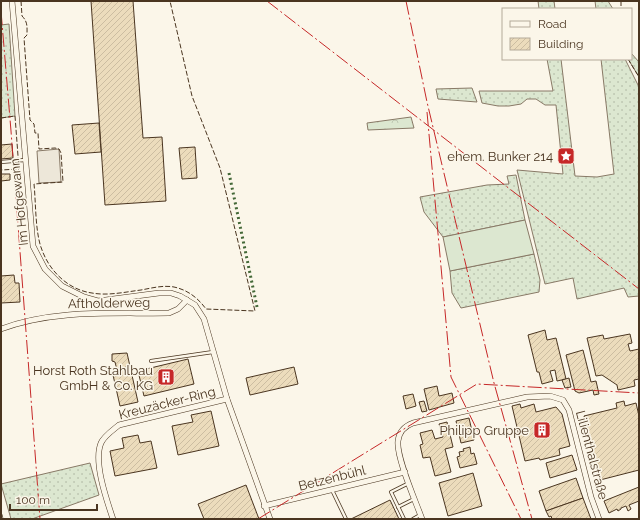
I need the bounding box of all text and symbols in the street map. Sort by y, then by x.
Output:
legend [502,8,632,60]
text: Road [538,17,567,31]
text: Building [538,37,584,51]
place icon: ehem. Bunker 214 [556,146,576,166]
place label: ehem. Bunker 214 [447,149,553,164]
street label: Im Hofgewann [7,158,31,246]
street label: Aftholderweg [68,295,150,311]
place label: Horst Roth Stahlbau GmbH & Co. KG [33,363,153,393]
building icon: Horst Roth Stahlbau GmbH & Co. KG [156,367,176,387]
street label: Kreuzäcker-Ring [117,384,217,422]
street label: Lilienthalstraße [573,409,611,501]
building icon: Philipp Gruppe [532,420,552,440]
place label: Philipp Gruppe [440,423,529,438]
street label: Betzenbühl [297,462,368,494]
scale bar [10,486,97,512]
text: 100 m [16,493,50,507]

